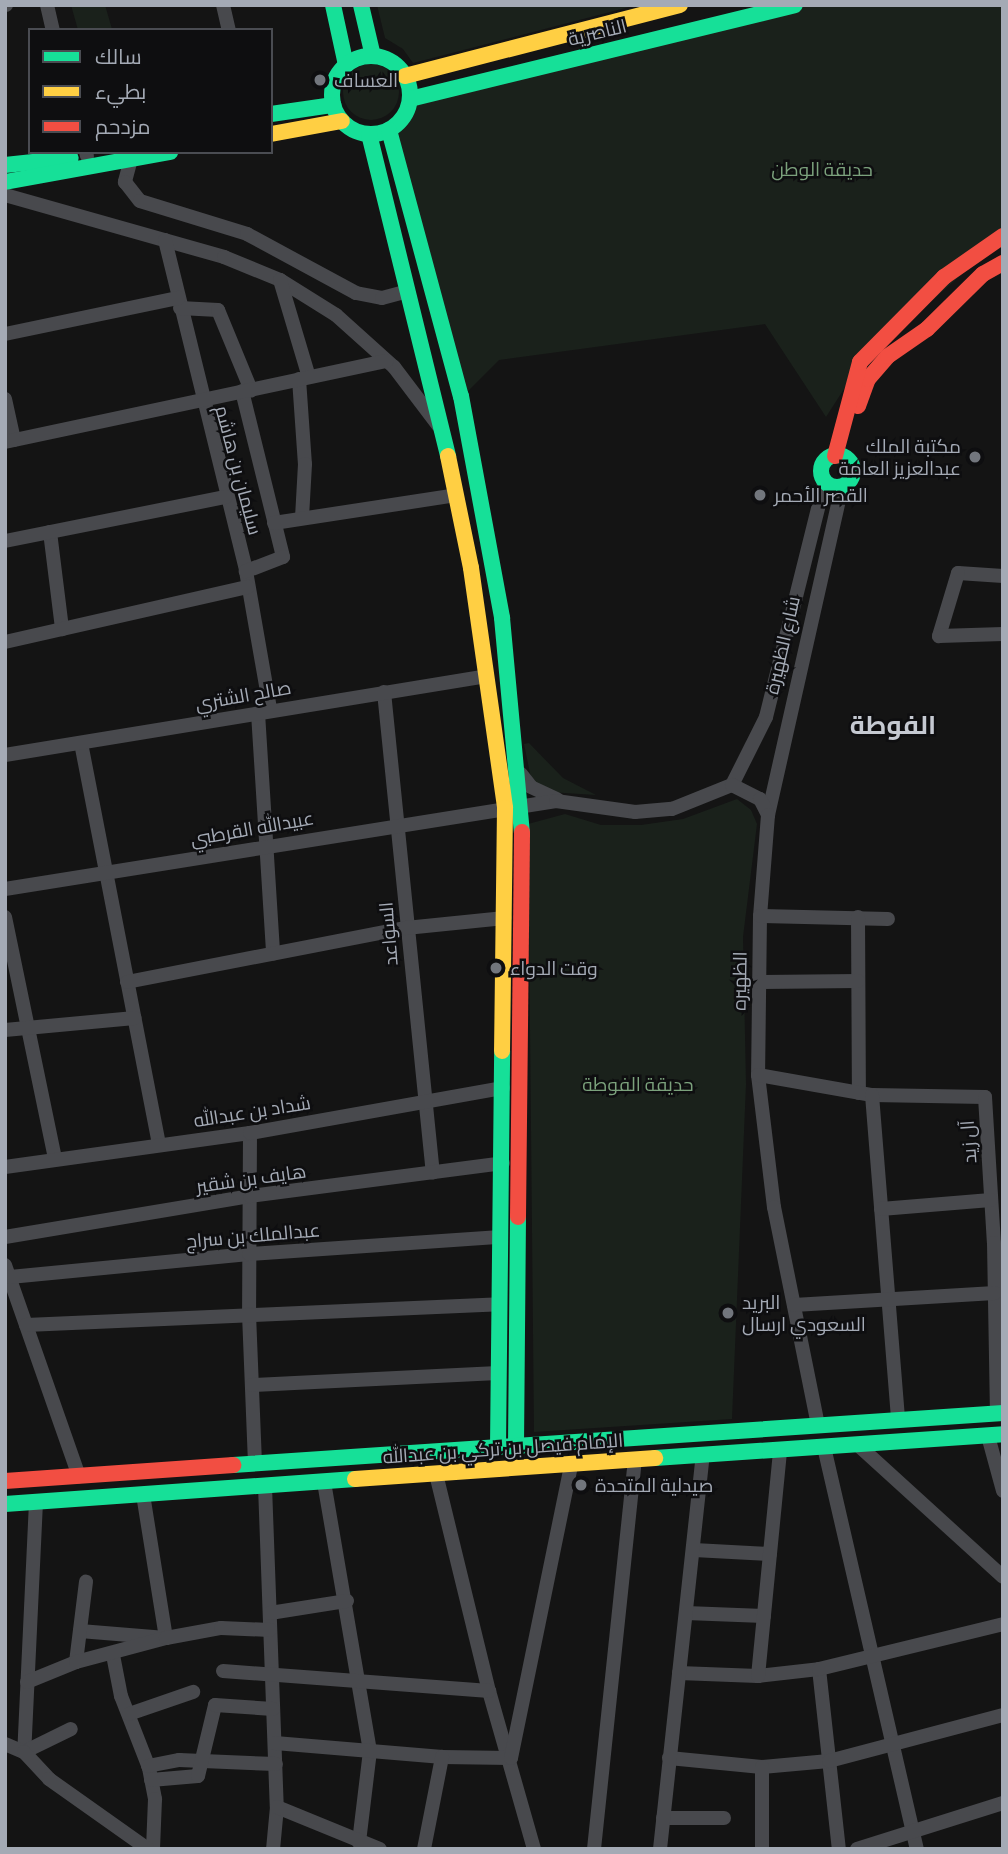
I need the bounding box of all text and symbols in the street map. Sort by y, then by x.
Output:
street label: الناصرية [565,14,629,50]
legend [28,28,273,154]
text: سالك [95,43,142,68]
place label: العساف [334,69,398,91]
marker: العساف [312,72,328,88]
text: بطيء [95,78,146,103]
text: مزدحم [95,113,150,138]
park label: حديقة الوطن [771,158,873,180]
street label: سليمان بن هاشم [211,403,267,537]
place label: مكتبة الملك عبدالعزيز العامة [839,435,961,479]
marker: مكتبة الملك عبدالعزيز العامة [967,449,983,465]
place label: القصر الأحمر [774,484,868,506]
marker: القصر الأحمر [752,487,768,503]
street label: شارع الظهيرة [760,594,804,696]
street label: صالح الشتري [193,675,293,715]
district label: الفوطة [850,708,936,740]
street label: عبيدالله القرطبي [189,806,315,850]
street label: السواعد [374,901,402,967]
street label: الظهيره [727,951,751,1011]
place label: وقت الدواء [510,957,598,979]
marker: وقت الدواء [488,960,504,976]
park label: حديقة الفوطة [582,1073,694,1095]
street label: شداد بن عبدالله [192,1090,312,1132]
street label: آل زيد [955,1120,981,1164]
street label: هايف بن شقير [194,1159,308,1197]
street label: عبدالملك بن سراج [185,1218,321,1252]
place label: البريد السعودي ارسال [742,1291,866,1335]
marker: البريد السعودي ارسال [720,1305,736,1321]
street label: الإمام فيصل بن تركي بن عبدالله [382,1428,624,1468]
place label: صيدلية المتحدة [595,1474,713,1496]
marker: صيدلية المتحدة [573,1477,589,1493]

